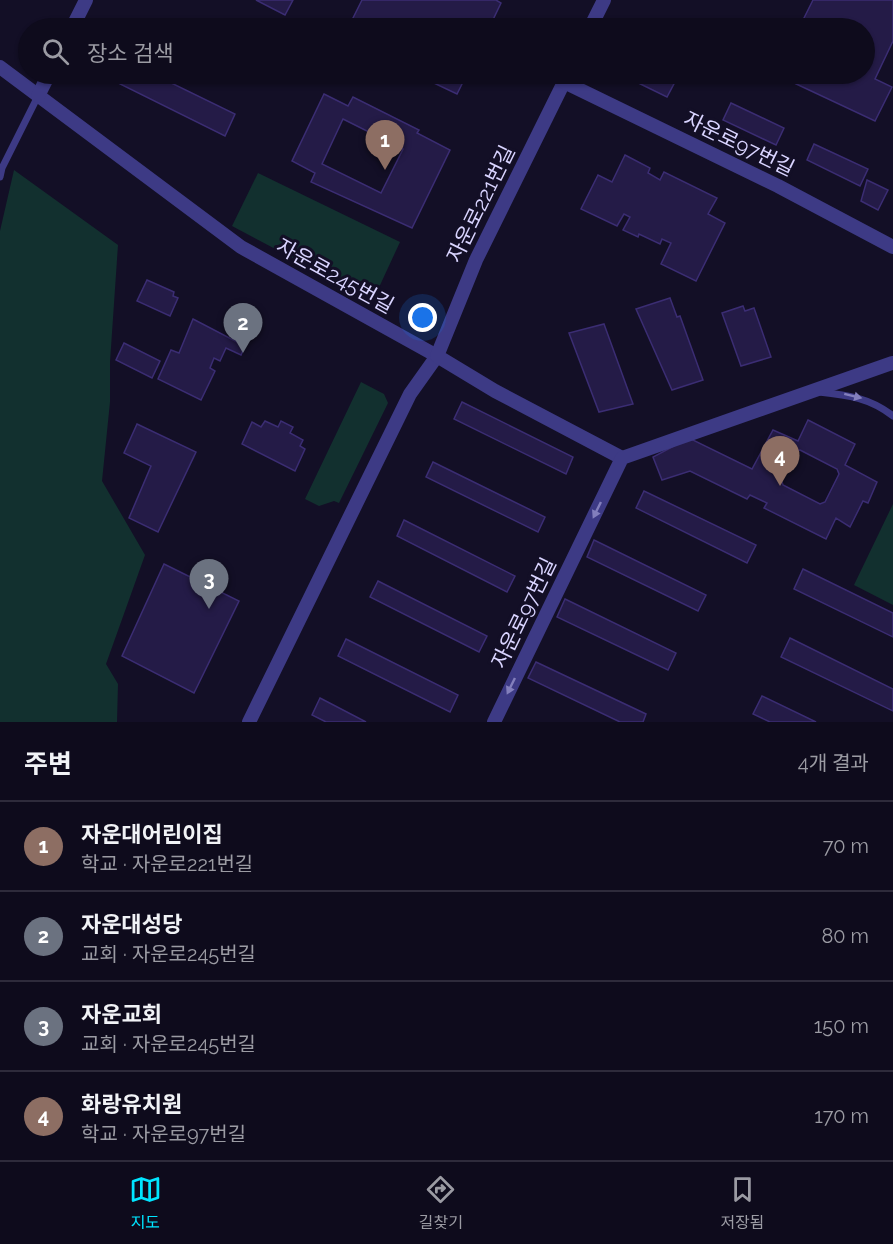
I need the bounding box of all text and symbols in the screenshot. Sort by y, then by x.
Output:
search box [18,18,875,84]
icon: search [39,35,72,68]
text: 장소 검색 [87,40,174,66]
street label: 자운로97번길 [680,106,799,181]
pin: 1 [366,120,404,170]
street label: 자운로221번길 [441,141,520,267]
street label: 자운로245번길 [272,233,398,318]
your location [408,303,437,332]
pin: 2 [224,304,262,353]
one-way arrow [844,392,862,402]
pin: 4 [760,436,800,486]
one-way arrow [593,502,602,519]
street label: 자운로97번길 [486,553,561,672]
pin: 3 [190,560,228,609]
one-way arrow [507,677,516,694]
text: 주변 [24,749,72,779]
text: 4개 결과 [798,751,869,775]
text: 자운대어린이집 [81,821,223,847]
text: 1 [39,834,48,858]
text: 70 m [823,834,869,858]
text: 학교 · 자운로221번길 [81,852,253,876]
text: 자운대성당 [81,911,182,937]
text: 2 [38,924,49,948]
text: 80 m [821,924,869,948]
text: 교회 · 자운로245번길 [81,942,256,966]
text: 자운교회 [81,1001,162,1027]
text: 3 [38,1014,49,1038]
text: 150 m [814,1014,869,1038]
text: 교회 · 자운로245번길 [81,1032,256,1056]
text: 화랑유치원 [81,1091,182,1117]
text: 4 [38,1104,49,1128]
text: 170 m [814,1104,869,1128]
text: 학교 · 자운로97번길 [81,1122,246,1146]
tab: 지도 [129,1173,162,1233]
tab: 길찾기 [419,1173,463,1233]
tab: 저장됨 [720,1173,764,1233]

